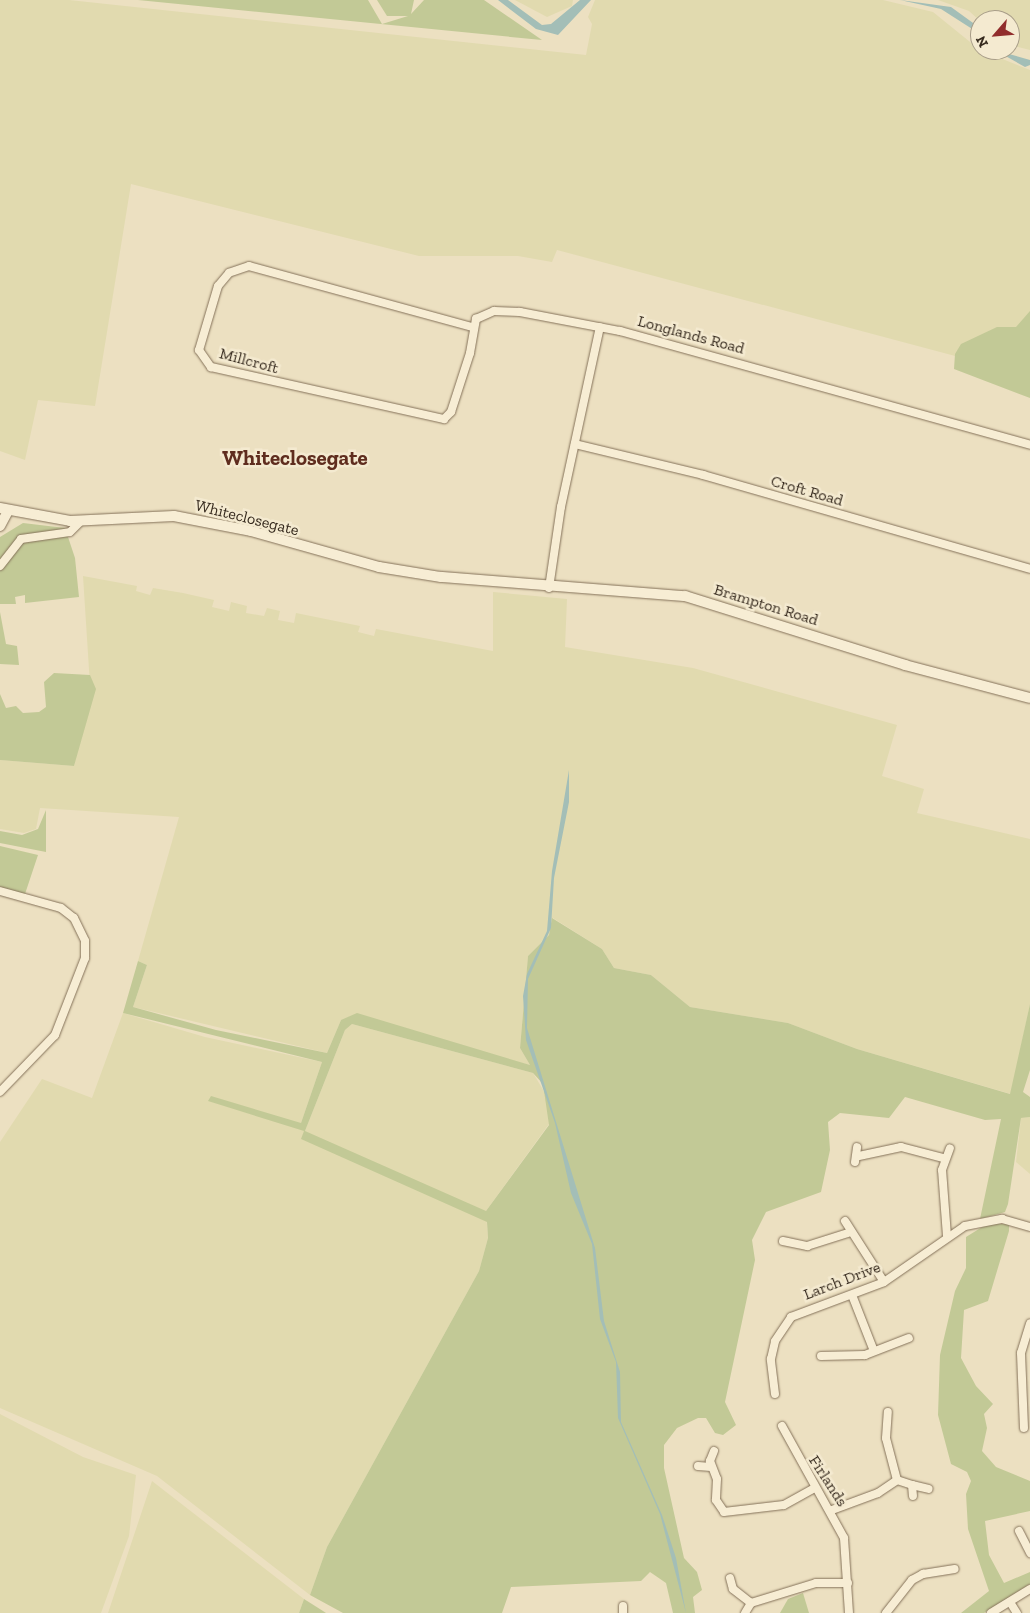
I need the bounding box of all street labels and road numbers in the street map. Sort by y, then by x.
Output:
street label: Longlands Road [635,312,747,358]
street label: Millcroft [217,344,281,378]
street label: Croft Road [769,472,845,510]
street label: Whiteclosegate [193,496,301,540]
street label: Brampton Road [712,580,820,630]
street label: Larch Drive [801,1258,883,1304]
street label: Firlands [804,1452,852,1510]

